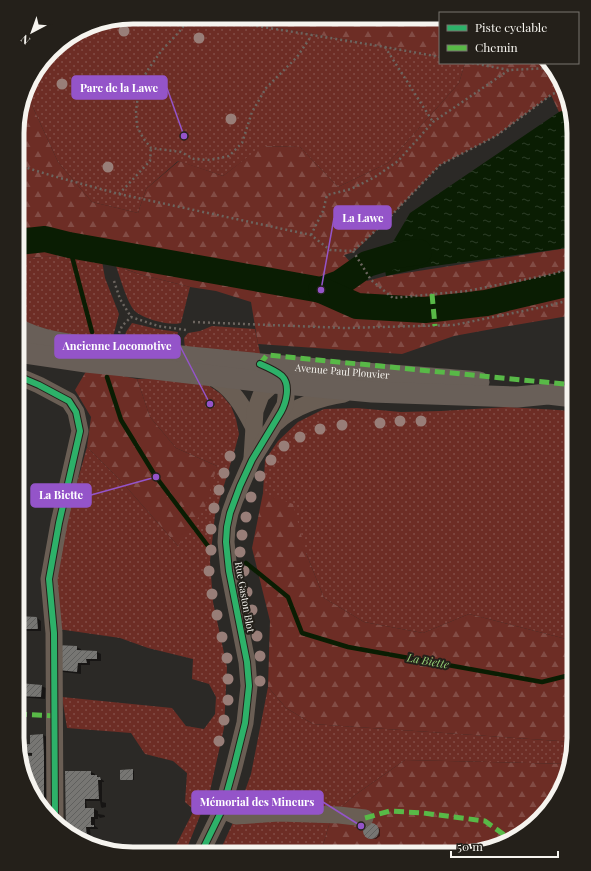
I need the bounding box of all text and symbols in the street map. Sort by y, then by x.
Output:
north arrow [12,12,52,52]
legend [439,12,579,64]
text: Piste cyclable [475,19,547,35]
text: N [17,32,33,48]
text: Chemin [475,39,518,55]
callout: Parc de la Lawe [72,76,167,99]
text: Parc de la Lawe [80,80,159,95]
callout: La Lawe [334,206,391,229]
text: La Lawe [342,210,384,225]
callout: Ancienne Locomotive [55,335,180,358]
text: Ancienne Locomotive [61,338,172,353]
street label: Avenue Paul Plouvier [293,360,391,382]
callout: La Biette [31,484,91,507]
text: La Biette [39,487,84,502]
street label: Rue Gaston Blot [232,560,258,634]
water label: La Biette [405,649,450,672]
callout: Mémorial des Mineurs [192,791,323,814]
text: Mémorial des Mineurs [200,794,314,809]
scale bar [451,833,558,859]
text: 50 m [457,838,483,854]

